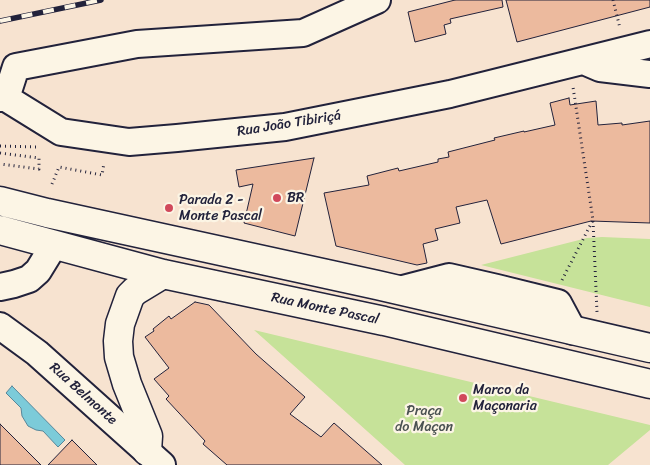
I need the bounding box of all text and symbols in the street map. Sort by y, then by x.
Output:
street label: Rua João Tibiriçá [236,107,342,141]
place label: BR [287,190,304,206]
place label: Parada 2 - Monte Pascal [179,192,262,224]
marker: BR [271,192,283,204]
marker: Parada 2 - Monte Pascal [163,202,175,214]
street label: Rua Monte Pascal [270,289,380,329]
street label: Rua Belmonte [46,359,120,429]
place label: Marco da Maçonaria [473,382,537,414]
marker: Marco da Maçonaria [457,392,469,404]
park label: Praça do Maçon [395,403,453,436]

